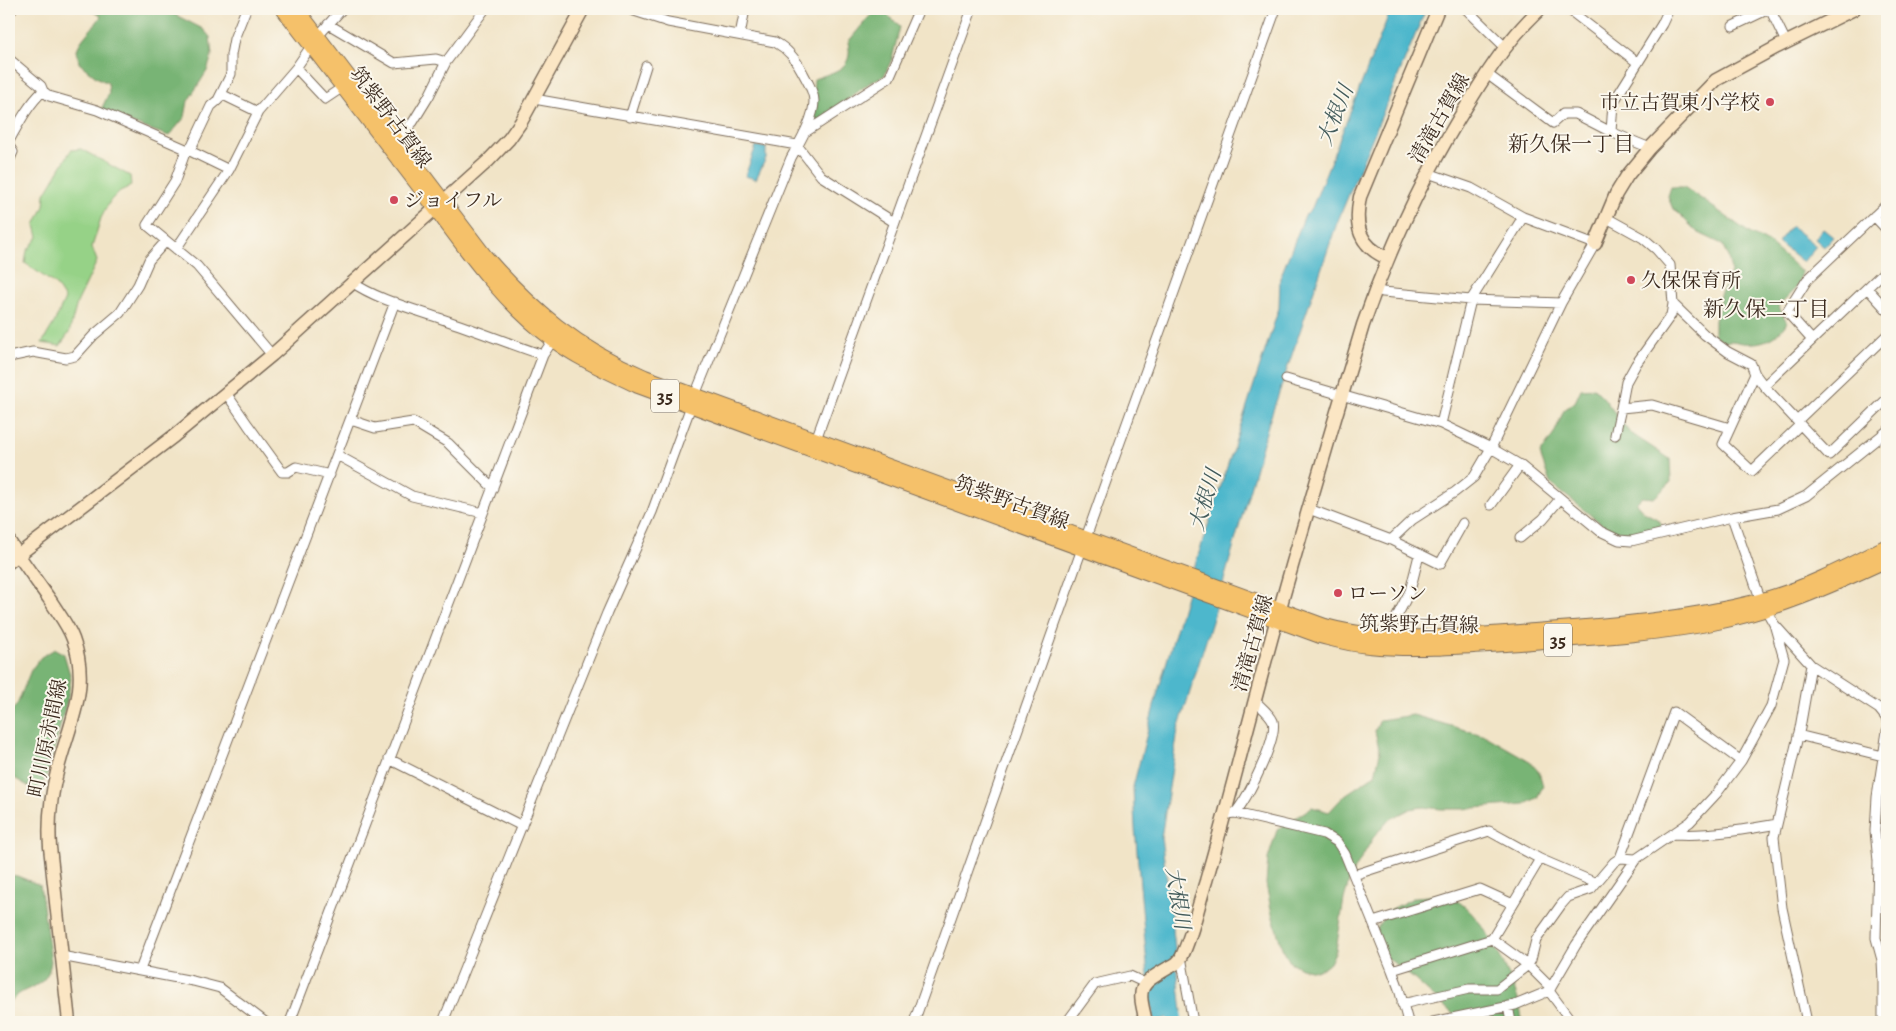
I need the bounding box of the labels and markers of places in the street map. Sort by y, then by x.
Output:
place label: 市立古賀東小学校 [1600,89,1760,116]
marker: 市立古賀東小学校 [1764,96,1776,108]
place label: ジョイフル [404,187,502,214]
marker: ジョイフル [388,194,400,206]
place label: 久保保育所 [1641,267,1741,294]
marker: 久保保育所 [1625,274,1637,286]
place label: ローソン [1348,580,1427,607]
marker: ローソン [1332,587,1344,599]

